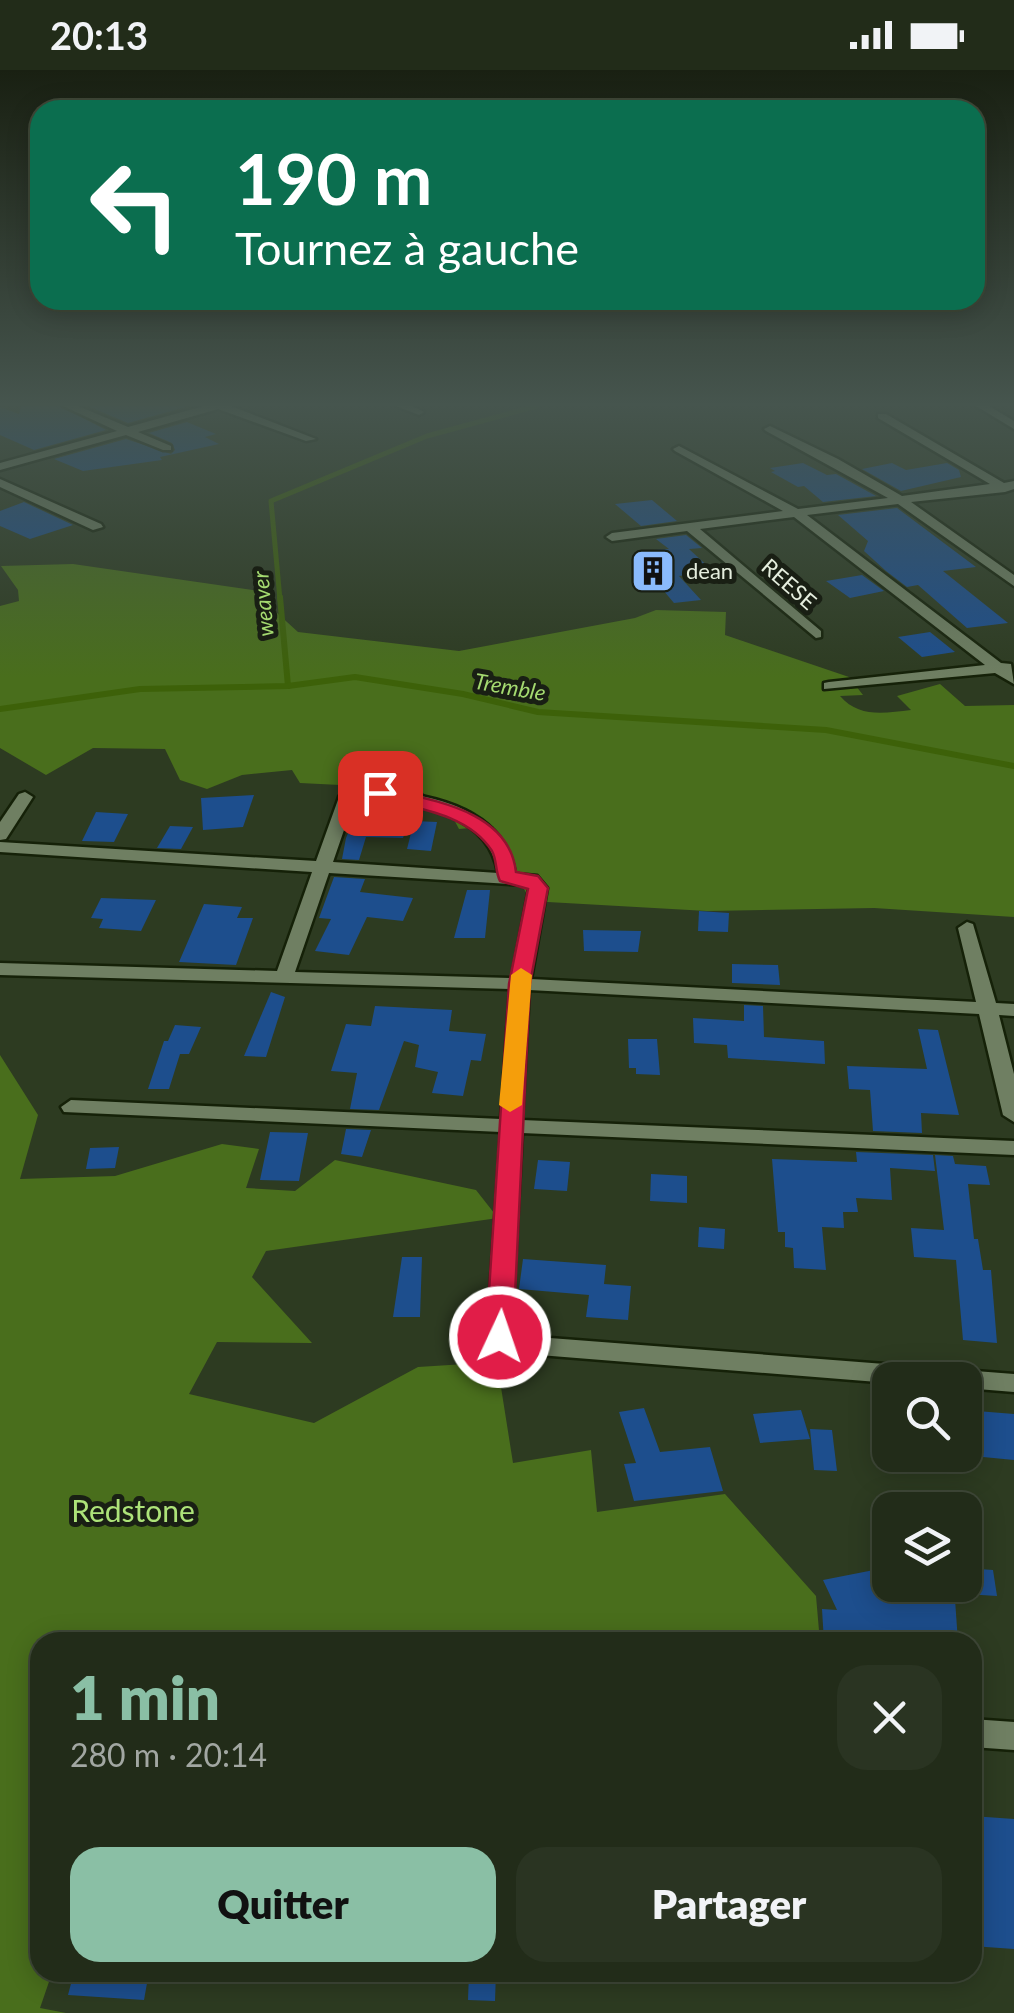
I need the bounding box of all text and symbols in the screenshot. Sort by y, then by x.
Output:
text: 20:13 [50,12,148,58]
text: 190 m [235,136,432,220]
icon: left [70,140,200,270]
text: Tournez à gauche [235,221,579,275]
building icon: dean [630,548,676,594]
street label: REESE [756,552,822,615]
place label: dean [686,557,733,584]
water label: weaver [246,570,279,638]
water label: Tremble [472,667,548,706]
pin [338,751,423,836]
icon: arrive [353,766,408,821]
position arrow [448,1285,552,1389]
map controls [872,1362,982,1602]
button: search [872,1362,982,1472]
park label: Redstone [71,1492,195,1528]
button: layers [872,1492,982,1602]
text: 1 min [70,1661,220,1733]
button: close [837,1665,942,1770]
text: 280 m · 20:14 [70,1735,267,1774]
button: Quitter [70,1847,496,1962]
button: Partager [516,1847,942,1962]

